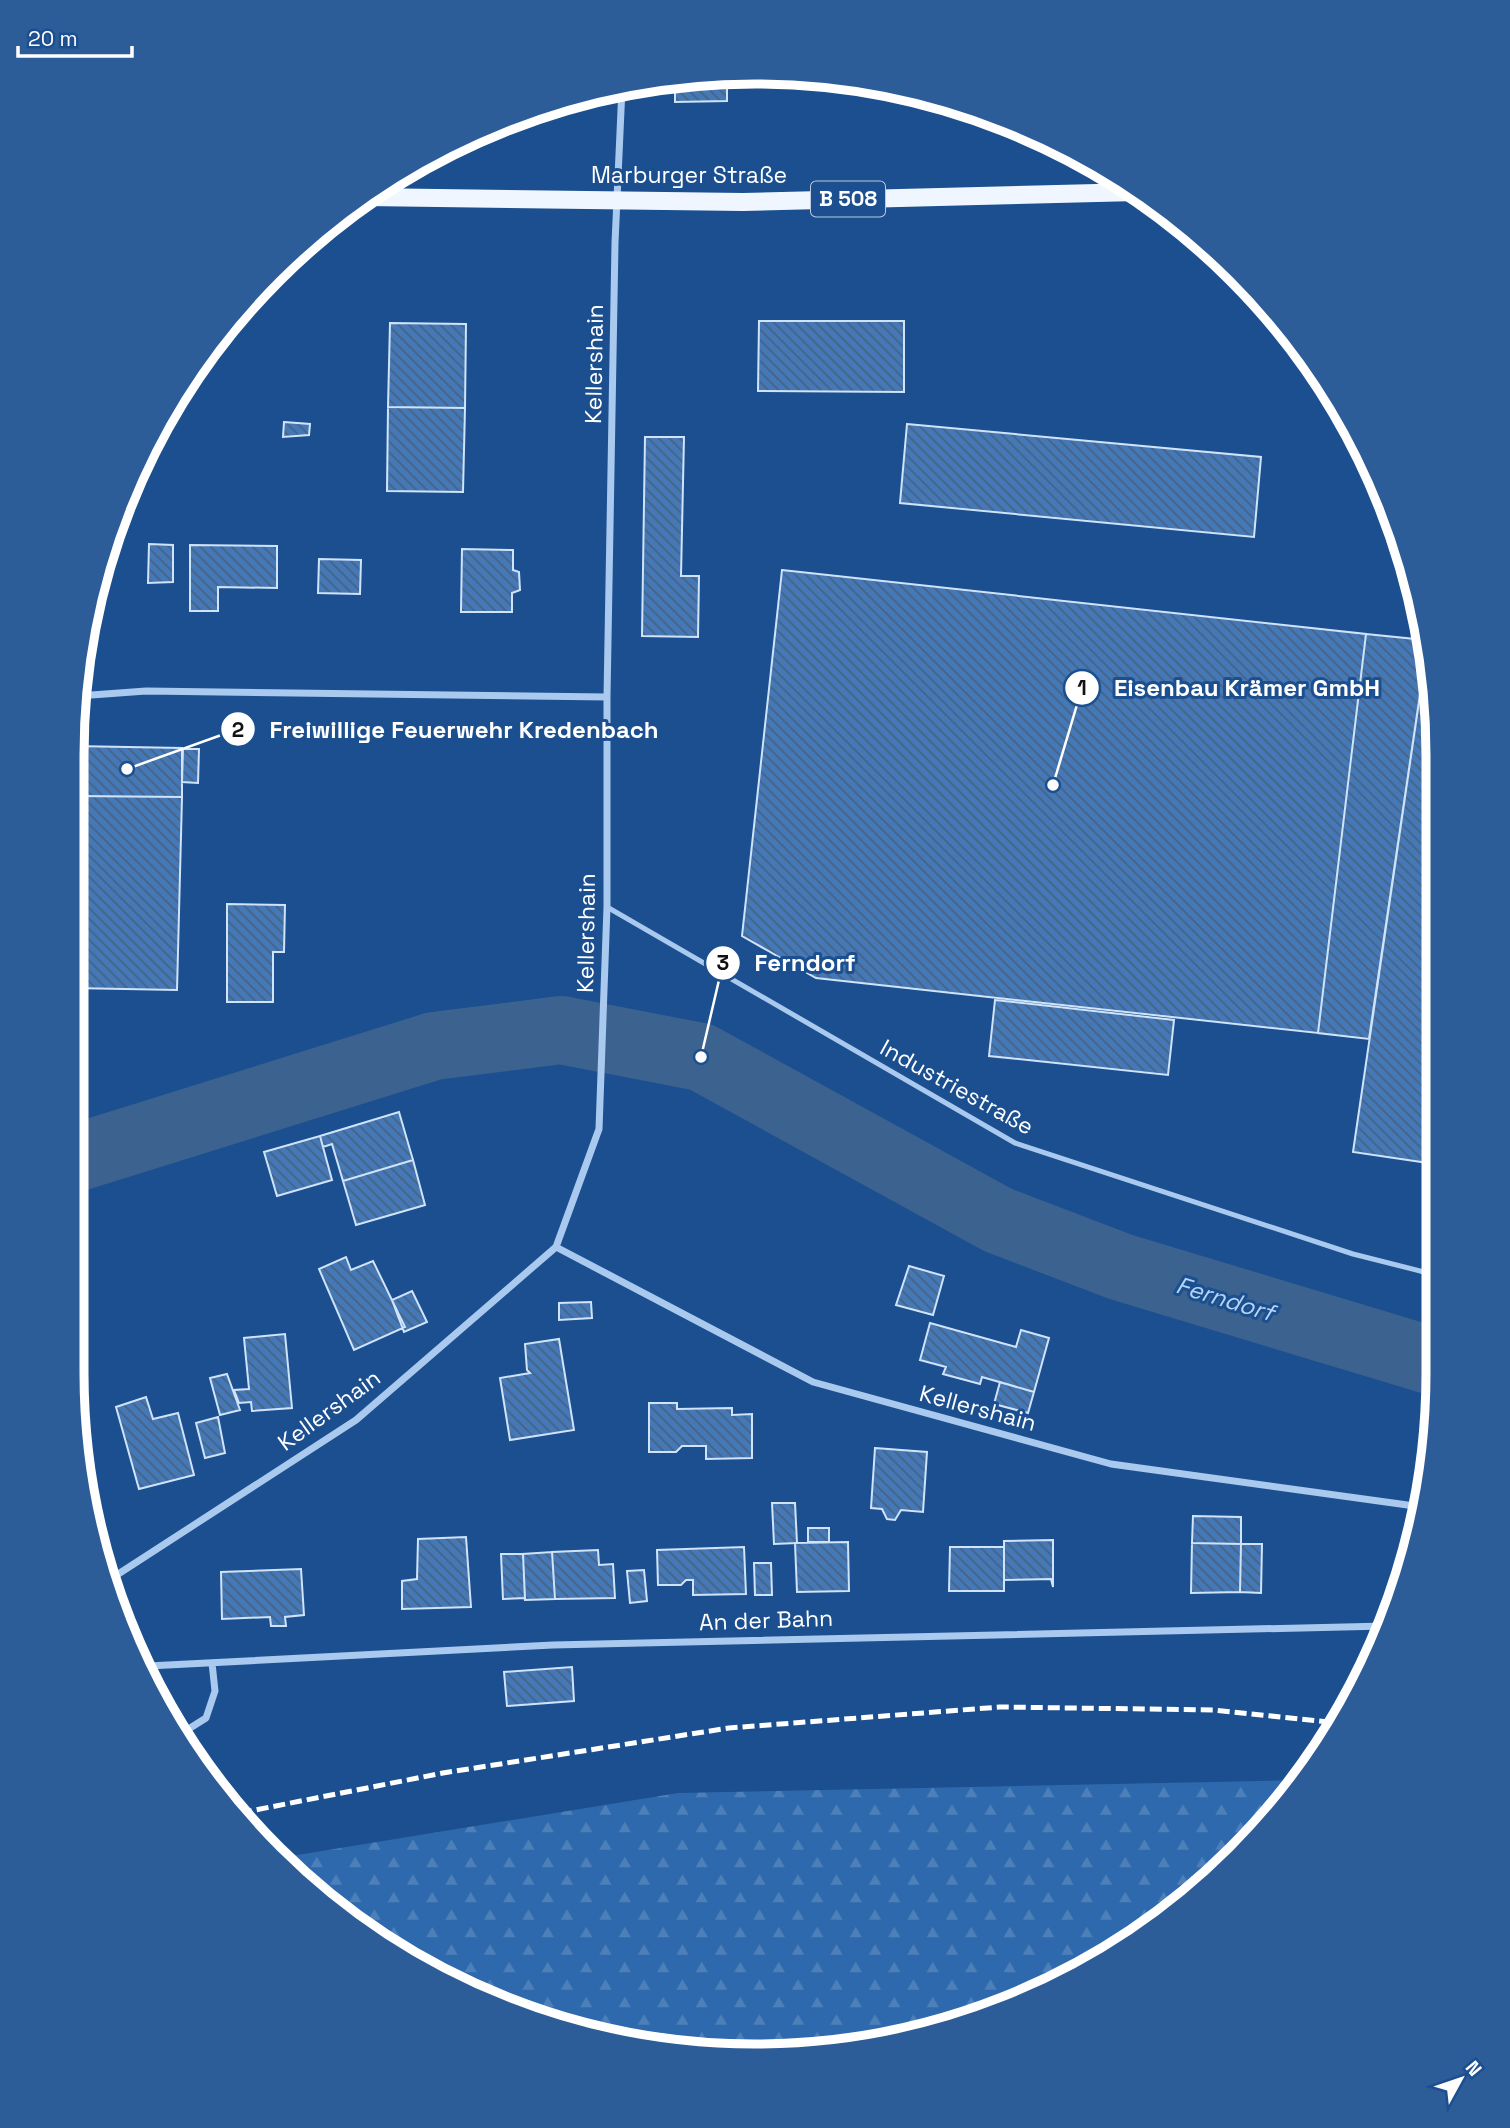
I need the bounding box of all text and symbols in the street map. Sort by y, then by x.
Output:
scale bar [18,14,131,58]
text: 20 m [28,25,78,52]
street label: Marburger Straße [591,160,787,190]
road number: B 508 [811,182,885,216]
street label: Kellershain [578,304,610,424]
callout: Eisenbau Krämer GmbH [1065,665,1394,710]
text: Eisenbau Krämer GmbH [1114,672,1380,703]
text: 1 [1077,674,1087,701]
callout: Freiwillige Feuerwehr Kredenbach [220,707,672,752]
text: Freiwillige Feuerwehr Kredenbach [269,714,659,745]
text: 2 [232,716,244,743]
street label: Kellershain [570,873,602,993]
callout: Ferndorf [705,940,869,985]
text: Ferndorf [755,947,855,978]
text: 3 [717,949,729,976]
street label: Industriestraße [875,1032,1039,1142]
water label: Ferndorf [1172,1269,1281,1329]
street label: Kellershain [272,1363,386,1457]
street label: Kellershain [916,1378,1040,1438]
street label: An der Bahn [698,1603,834,1637]
north arrow [1426,2044,1496,2114]
text: N [1460,2055,1487,2081]

